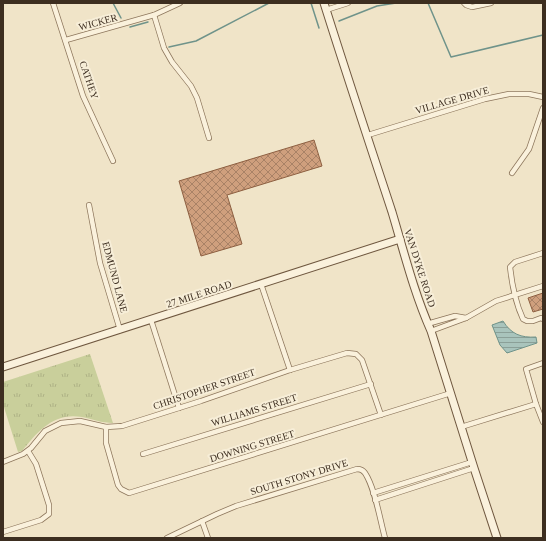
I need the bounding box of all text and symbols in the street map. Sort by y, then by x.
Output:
street label: WICKER [78,12,119,32]
street label: CATHEY [77,60,101,100]
street label: VILLAGE DRIVE [414,84,490,116]
street label: VAN DYKE ROAD [402,228,438,308]
street label: EDMUND LANE [100,240,130,314]
street label: 27 MILE ROAD [165,278,233,310]
street label: CHRISTOPHER STREET [151,366,257,412]
street label: WILLIAMS STREET [210,392,298,428]
street label: DOWNING STREET [208,428,296,464]
street label: SOUTH STONY DRIVE [249,457,349,497]

